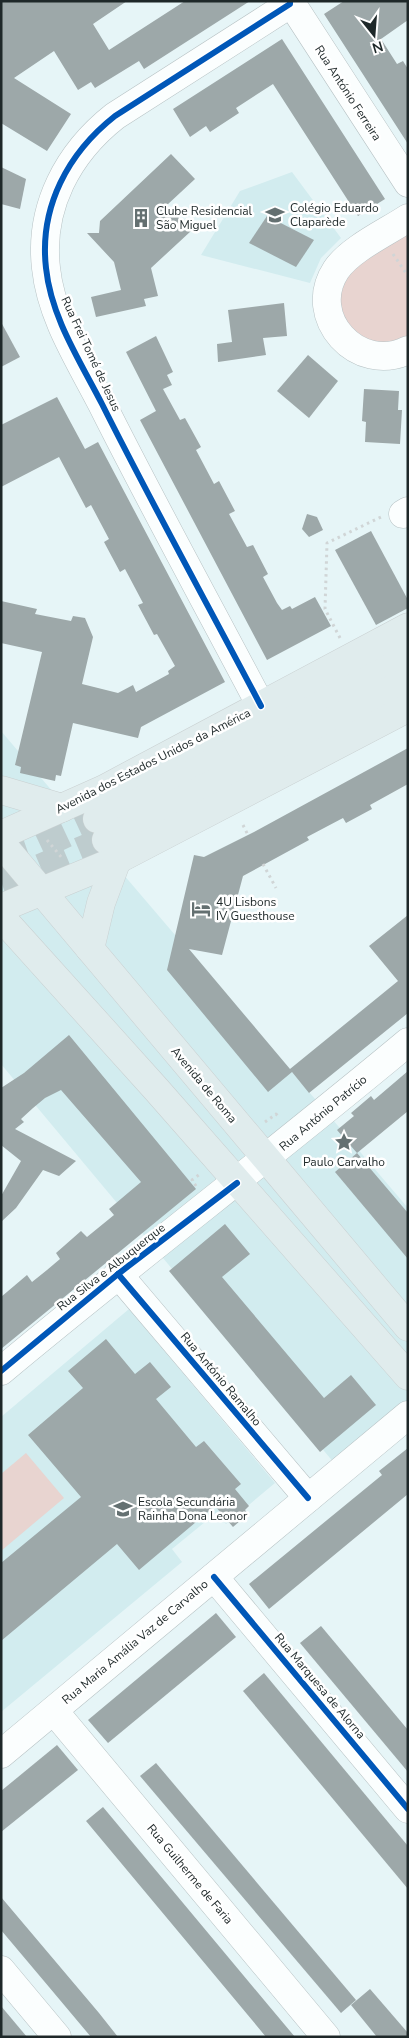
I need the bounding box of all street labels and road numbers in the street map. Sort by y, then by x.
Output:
street label: Rua António Ferreira [311,42,385,144]
street label: Rua Frei Tomé de Jesus [57,294,125,414]
street label: Avenida dos Estados Unidos da América [53,705,253,817]
street label: Avenida de Roma [167,1044,241,1126]
street label: Rua António Patrício [276,1071,370,1154]
street label: Rua Silva e Albuquerque [54,1220,168,1314]
street label: Rua António Ramalho [177,1329,265,1430]
street label: Rua Maria Amália Vaz de Carvalho [59,1576,212,1708]
street label: Rua Marquesa de Alorna [271,1630,369,1742]
street label: Rua Guilherme de Faria [143,1821,237,1927]

